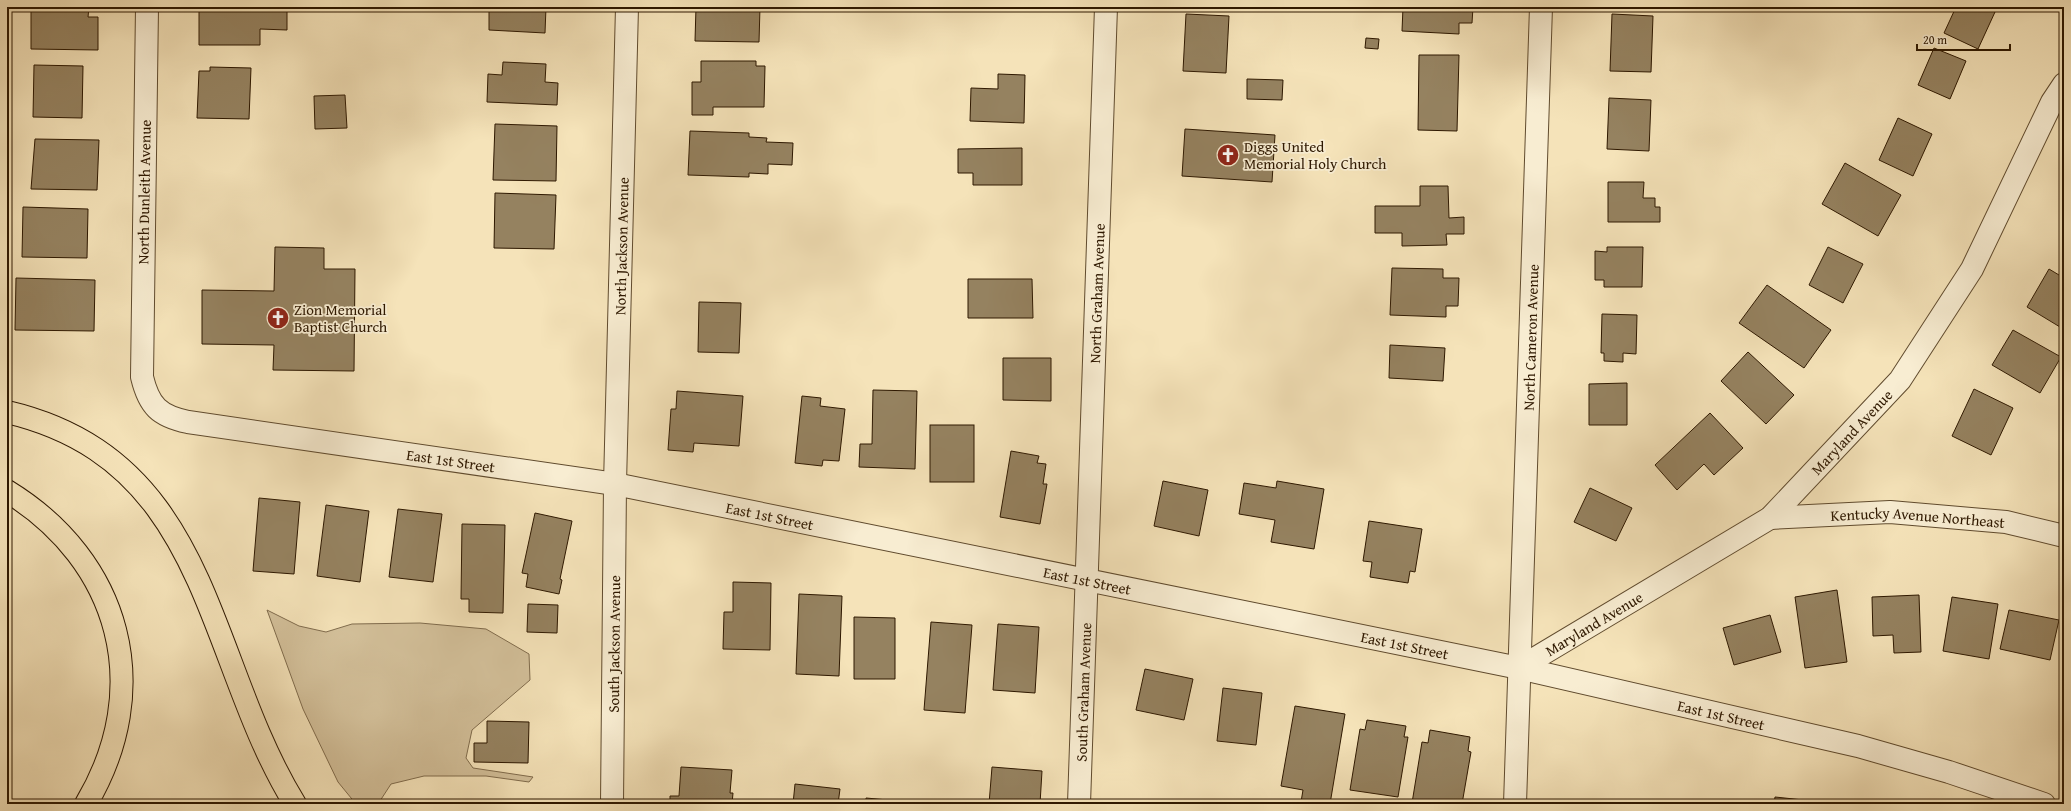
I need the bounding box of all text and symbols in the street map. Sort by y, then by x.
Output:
scale bar [1917,26,2010,52]
text: 20 m [1923,31,1947,48]
street label: North Dunleith Avenue [132,119,156,265]
place label: Diggs United Memorial Holy Church [1244,136,1387,174]
church icon: Diggs United Memorial Holy Church [1215,142,1241,168]
street label: North Jackson Avenue [609,177,633,315]
street label: North Graham Avenue [1083,223,1109,364]
street label: North Cameron Avenue [1517,264,1543,411]
place label: Zion Memorial Baptist Church [294,299,388,337]
church icon: Zion Memorial Baptist Church [265,305,291,331]
street label: Maryland Avenue [1806,384,1897,479]
street label: East 1st Street [405,443,497,477]
street label: East 1st Street [724,496,816,535]
street label: Kentucky Avenue Northeast [1830,502,2006,532]
street label: East 1st Street [1042,561,1134,599]
street label: South Jackson Avenue [602,575,625,713]
street label: Maryland Avenue [1541,586,1646,661]
street label: South Graham Avenue [1070,622,1096,762]
street label: East 1st Street [1359,626,1451,664]
street label: East 1st Street [1675,694,1768,735]

